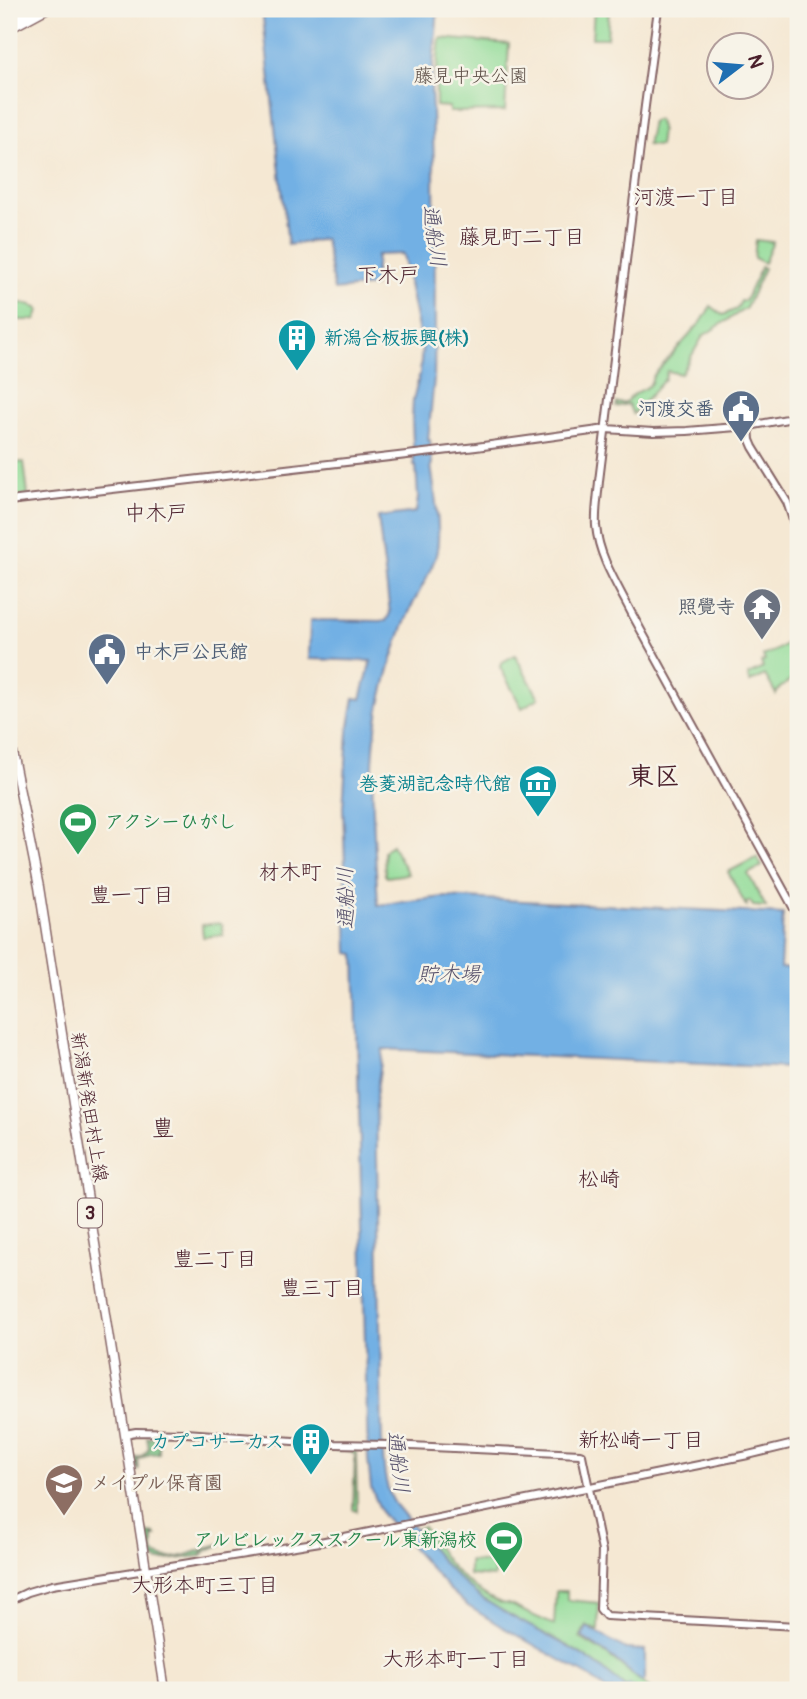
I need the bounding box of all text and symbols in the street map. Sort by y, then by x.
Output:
north arrow [706,32,776,102]
text: N [742,52,769,71]
park label: 藤見中央公園 [414,64,528,88]
district label: 河渡一丁目 [634,184,739,211]
water label: 通船川 [416,203,452,269]
district label: 藤見町二丁目 [459,224,585,251]
district label: 下木戸 [357,262,420,289]
building icon: 新潟合板振興(株) [276,317,318,372]
place label: 新潟合板振興(株) [324,326,470,350]
public building icon: 河渡交番 [720,388,762,443]
place label: 河渡交番 [638,397,714,421]
district label: 中木戸 [125,500,188,527]
temple icon: 照覺寺 [741,586,783,641]
place label: 照覺寺 [678,595,735,619]
public building icon: 中木戸公民館 [86,631,128,686]
place label: 中木戸公民館 [134,640,248,664]
district label: 東区 [628,761,680,793]
museum icon: 巻菱湖記念時代館 [517,763,559,818]
place label: 巻菱湖記念時代館 [359,772,511,796]
sports icon: アクシーひがし [57,801,99,856]
place label: アクシーひがし [105,810,237,834]
district label: 材木町 [259,859,322,886]
water label: 通船川 [332,866,360,930]
district label: 豊一丁目 [90,882,174,909]
water label: 貯木場 [418,961,482,988]
street label: 新潟新発田村上線 [65,1030,113,1184]
district label: 豊 [152,1114,175,1143]
district label: 松崎 [578,1166,620,1193]
road number: 3 [78,1198,102,1228]
district label: 豊二丁目 [173,1246,257,1273]
district label: 豊三丁目 [280,1275,364,1302]
building icon: カプコサーカス [290,1421,332,1476]
district label: 新松崎一丁目 [578,1427,704,1454]
water label: 通船川 [381,1429,415,1495]
place label: カプコサーカス [151,1430,284,1454]
school or university icon: メイプル保育園 [43,1462,85,1517]
place label: メイプル保育園 [91,1471,223,1495]
sports icon: アルビレックススクール東新潟校 [483,1519,525,1574]
place label: アルビレックススクール東新潟校 [194,1528,477,1552]
district label: 大形本町三丁目 [132,1572,279,1599]
district label: 大形本町一丁目 [383,1646,530,1673]

